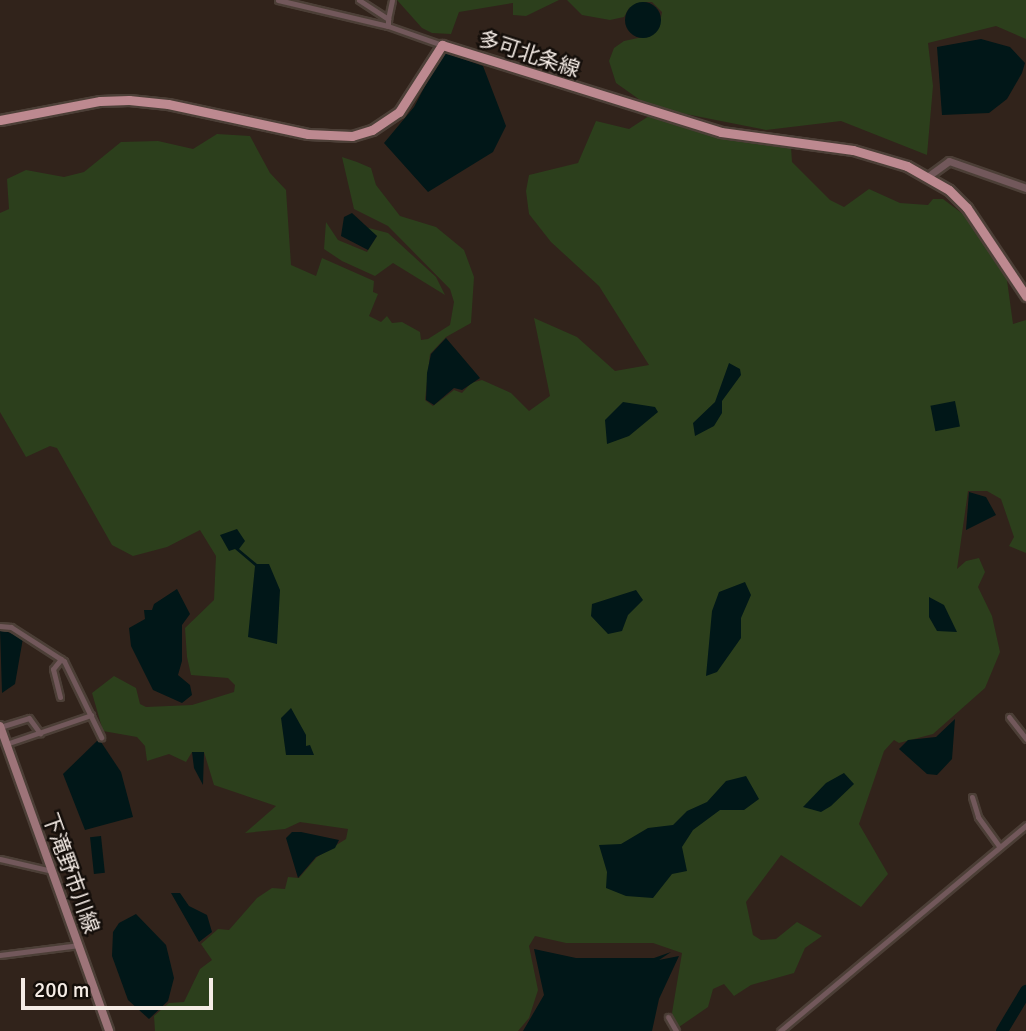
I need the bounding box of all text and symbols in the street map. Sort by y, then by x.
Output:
street label: 多可北条線 [475,26,583,82]
street label: 下滝野市川線 [38,809,104,937]
scale bar [24,964,217,1008]
text: 200 m [34,977,89,1003]

